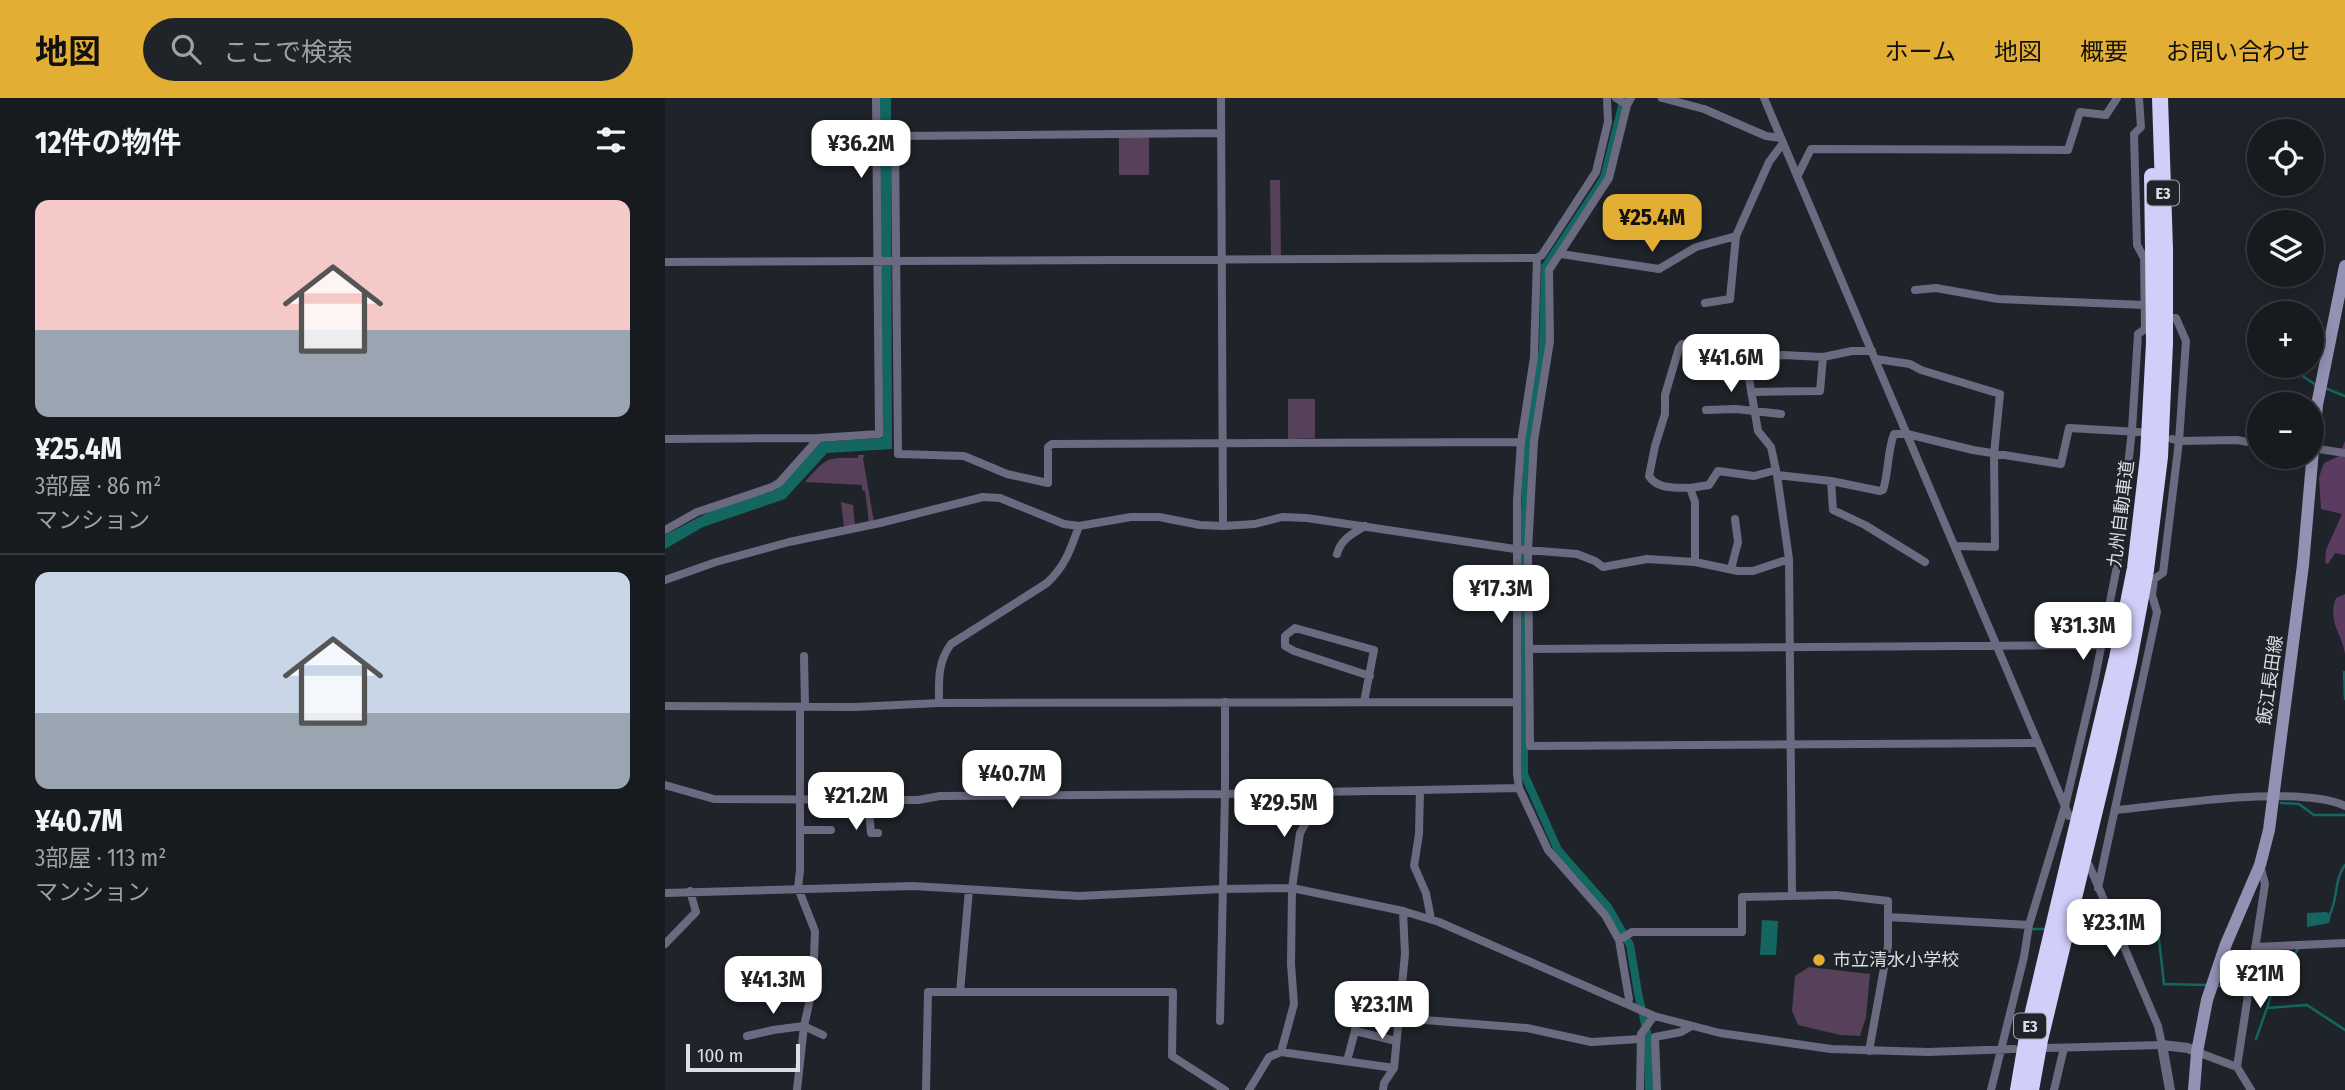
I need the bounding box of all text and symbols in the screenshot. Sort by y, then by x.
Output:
search box [143,18,633,81]
icon: search [167,30,205,68]
text: 地図 [35,32,101,72]
text: ここで検索 [223,37,353,68]
text: ホーム [1885,38,1956,66]
text: 地図 [1994,38,2042,66]
text: 概要 [2080,38,2128,66]
text: お問い合わせ [2166,38,2310,66]
map controls [2247,119,2324,469]
button: locate [2247,119,2324,196]
pin: ¥36.2M [804,120,918,180]
icon: filters [592,121,630,159]
text: 12件の物件 [35,125,182,161]
text: ¥36.2M [827,129,895,157]
road number: E3 [2147,180,2179,206]
pin: ¥25.4M [1595,194,1709,254]
text: ¥25.4M [1619,203,1685,231]
button: layers [2247,210,2324,287]
icon: home [270,246,396,372]
button: + [2247,301,2324,378]
pin: ¥41.6M [1674,334,1788,394]
text: ¥41.6M [1698,343,1764,371]
button: − [2247,392,2324,469]
text: ¥25.4M [35,431,122,467]
street label: 九州自動車道 [2104,459,2138,569]
text: 3部屋 · 86 m² [35,472,161,500]
text: マンション [35,506,150,534]
pin: ¥17.3M [1444,566,1558,625]
text: ¥17.3M [1469,574,1533,602]
pin: ¥31.3M [2026,602,2140,662]
text: ¥31.3M [2051,611,2115,639]
icon: home [270,618,396,744]
street label: 飯江長田線 [2253,634,2287,726]
pin: ¥40.7M [955,750,1069,810]
text: ¥40.7M [978,759,1046,787]
pin: ¥21.2M [799,772,913,832]
pin: ¥29.5M [1227,780,1341,839]
text: ¥21.2M [824,781,888,809]
text: ¥29.5M [1250,788,1318,816]
text: ¥40.7M [35,803,123,839]
text: 3部屋 · 113 m² [35,844,166,872]
text: マンション [35,878,150,906]
pin: ¥23.1M [2057,900,2171,959]
text: ¥23.1M [2083,908,2145,936]
place label: 市立清水小学校 [1833,949,1959,971]
pin: ¥21M [2219,950,2301,1010]
marker: 市立清水小学校 [1811,952,1827,968]
pin: ¥41.3M [716,956,830,1016]
text: ¥21M [2236,959,2284,987]
text: ¥41.3M [741,965,805,993]
pin: ¥23.1M [1325,982,1439,1041]
text: ¥23.1M [1351,990,1413,1018]
road number: E3 [2014,1014,2046,1038]
scale bar [686,1041,800,1073]
text: 100 m [697,1044,743,1067]

